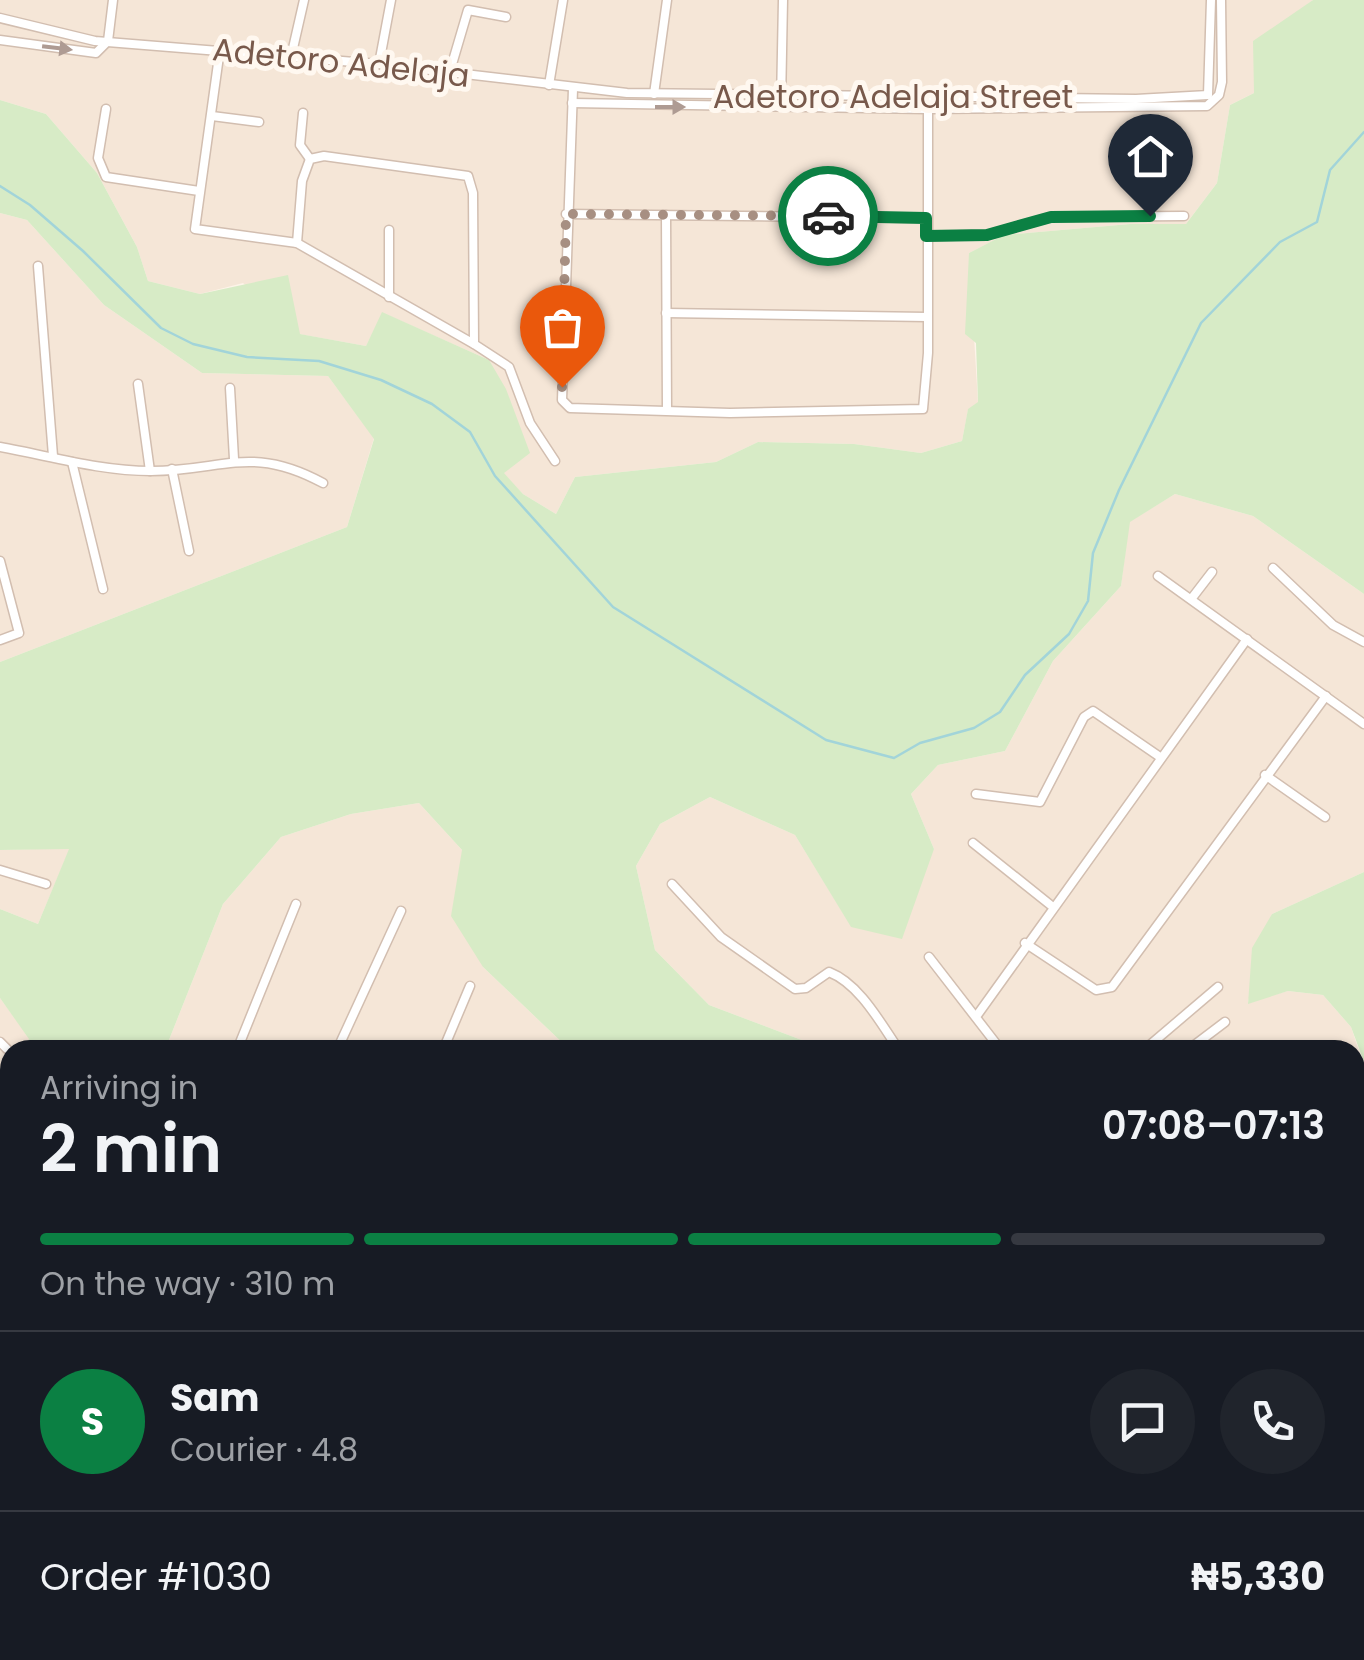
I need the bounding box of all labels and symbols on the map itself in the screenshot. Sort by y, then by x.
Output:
street label: Adetoro Adelaja [210,26,472,98]
one-way arrow [41,40,73,56]
street label: Adetoro Adelaja Street [713,74,1073,119]
one-way arrow [654,99,686,115]
pin [1108,114,1193,217]
courier [778,166,878,266]
pin [520,285,605,388]

